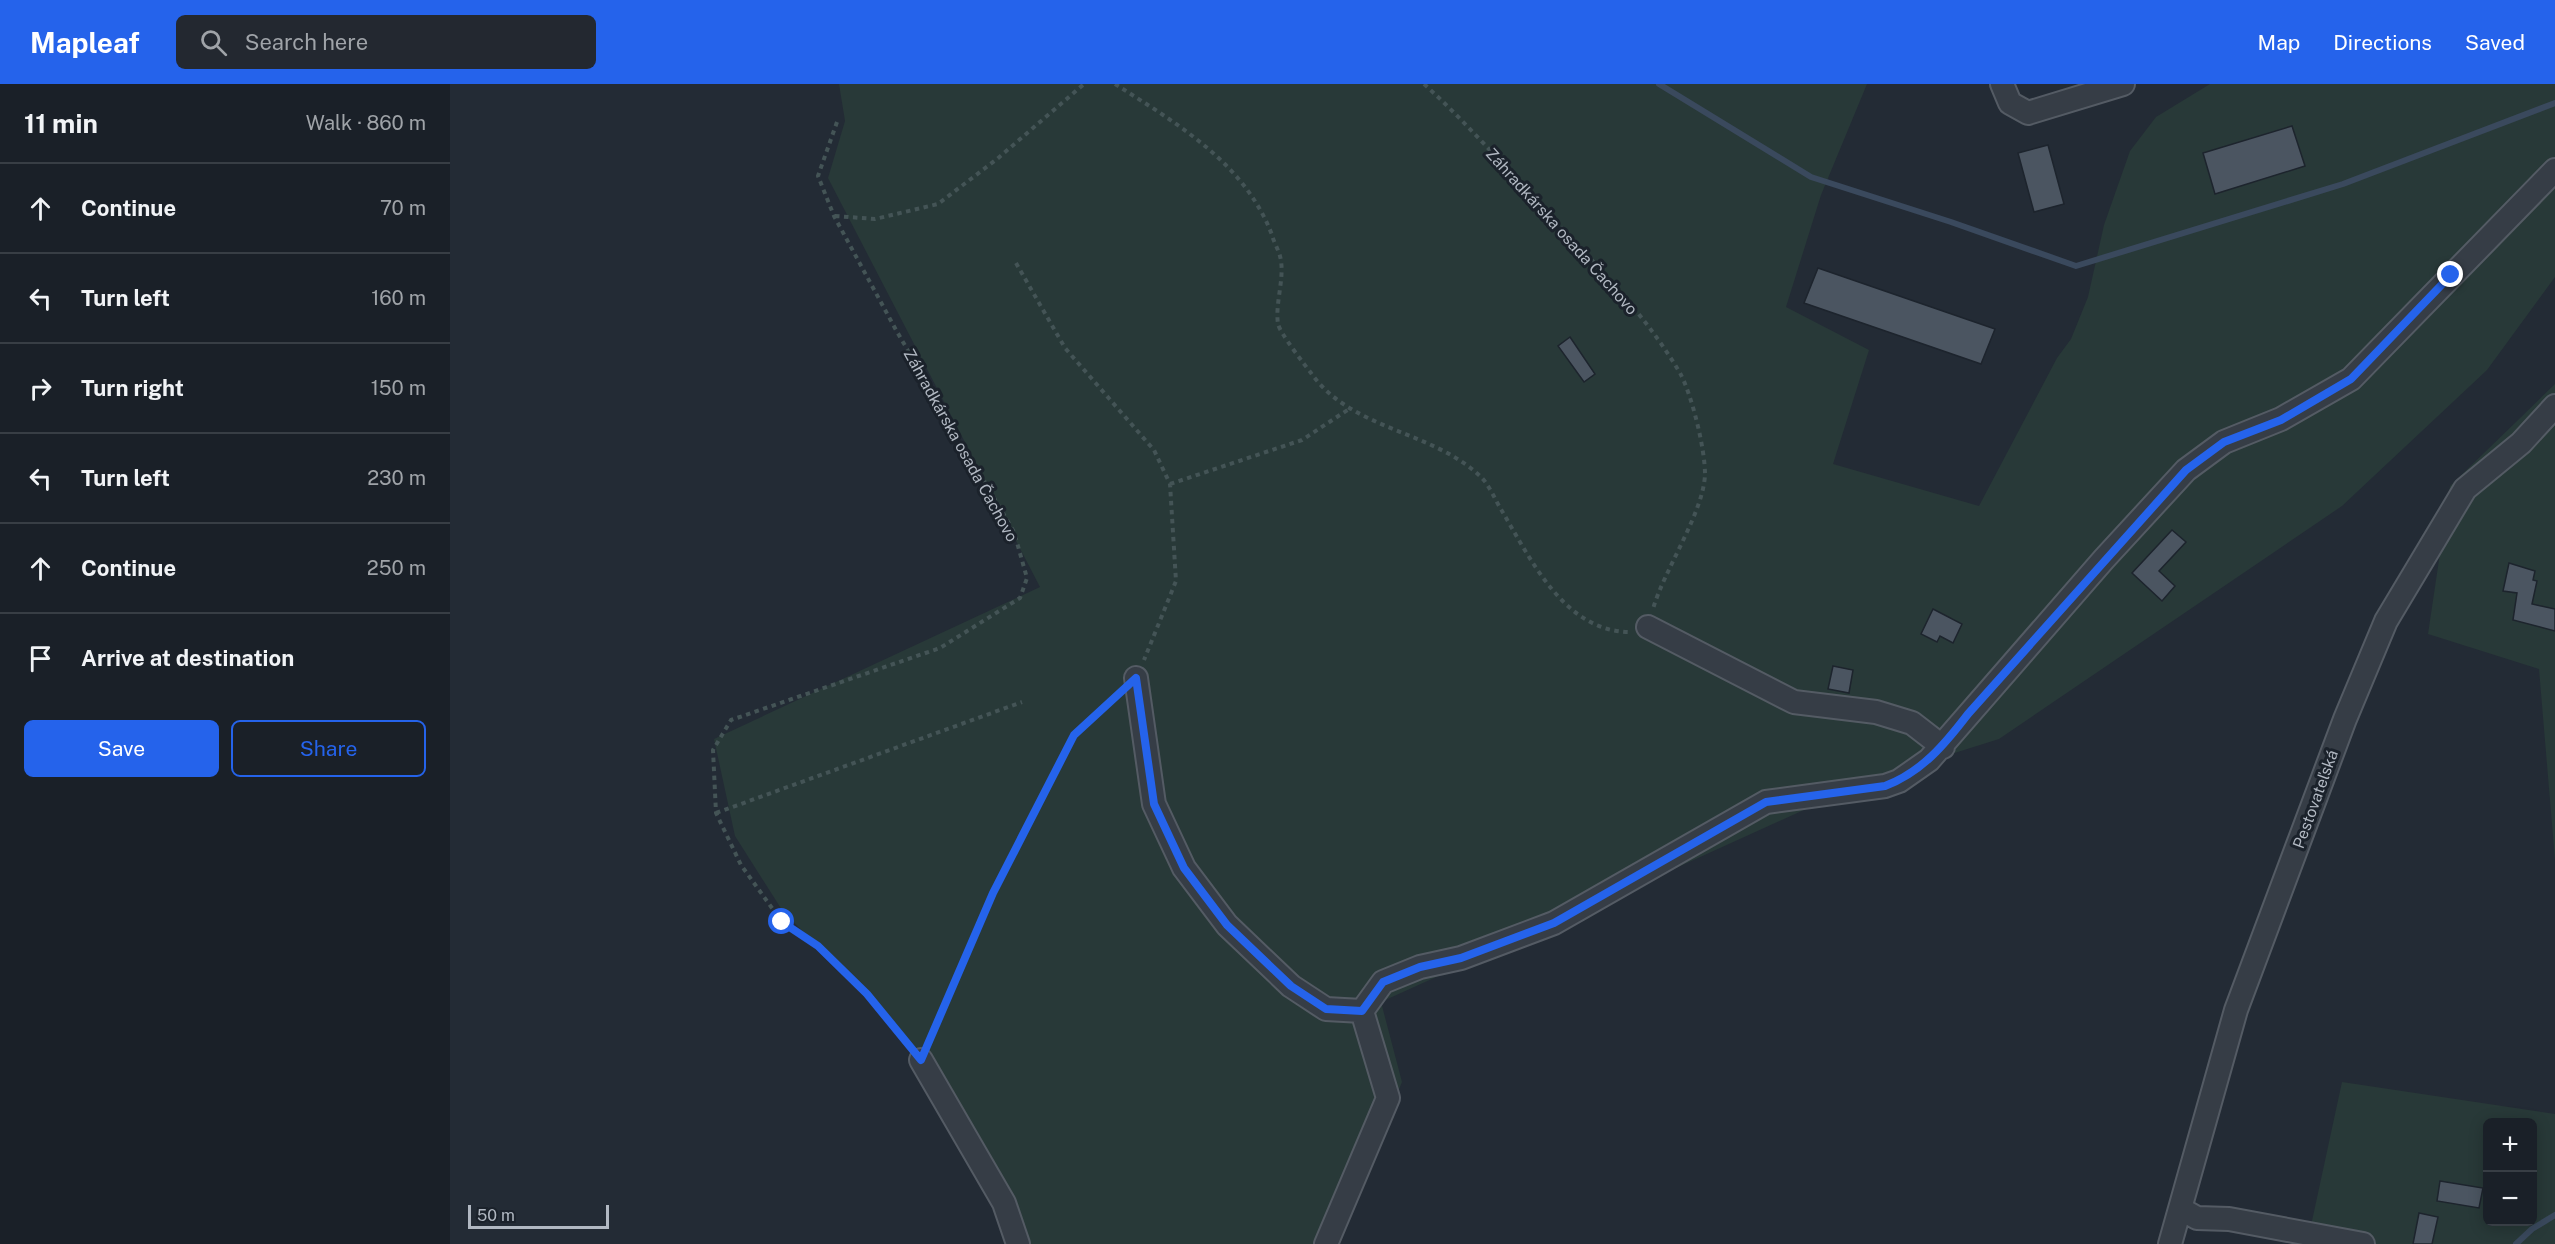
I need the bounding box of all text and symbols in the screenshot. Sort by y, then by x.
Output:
search box [176,15,596,69]
text: Mapleaf [30,26,140,59]
icon: search [197,26,230,59]
text: Search here [245,29,368,55]
text: Map [2258,30,2300,55]
text: Directions [2333,30,2432,55]
text: Saved [2465,30,2525,55]
text: 11 min [24,108,98,139]
text: Walk · 860 m [306,111,426,135]
street label: Záhradkárska osada Čachovo [1482,143,1642,319]
icon: ahead [24,192,57,225]
text: Continue [81,195,176,221]
text: 70 m [380,196,426,220]
route end [2437,261,2463,287]
icon: left [24,282,57,315]
text: Turn left [81,285,170,311]
text: 160 m [371,286,426,310]
street label: Záhradkárska osada Čachovo [899,345,1023,545]
icon: right [24,372,57,405]
text: Turn right [81,375,184,401]
text: 150 m [371,376,426,400]
icon: left [24,462,57,495]
text: Turn left [81,465,170,491]
text: 230 m [367,466,426,490]
icon: ahead [24,552,57,585]
text: Continue [81,555,176,581]
text: 250 m [367,556,426,580]
icon: arrive [24,642,57,675]
text: Arrive at destination [81,645,294,671]
button: Save [24,720,219,777]
button: Share [231,720,426,777]
street label: Pestovateľská [2289,747,2342,851]
route start [768,908,794,934]
map controls [2483,1118,2537,1226]
button: + [2483,1118,2537,1172]
button: − [2483,1172,2537,1226]
scale bar [468,1202,609,1230]
text: 50 m [477,1206,515,1225]

